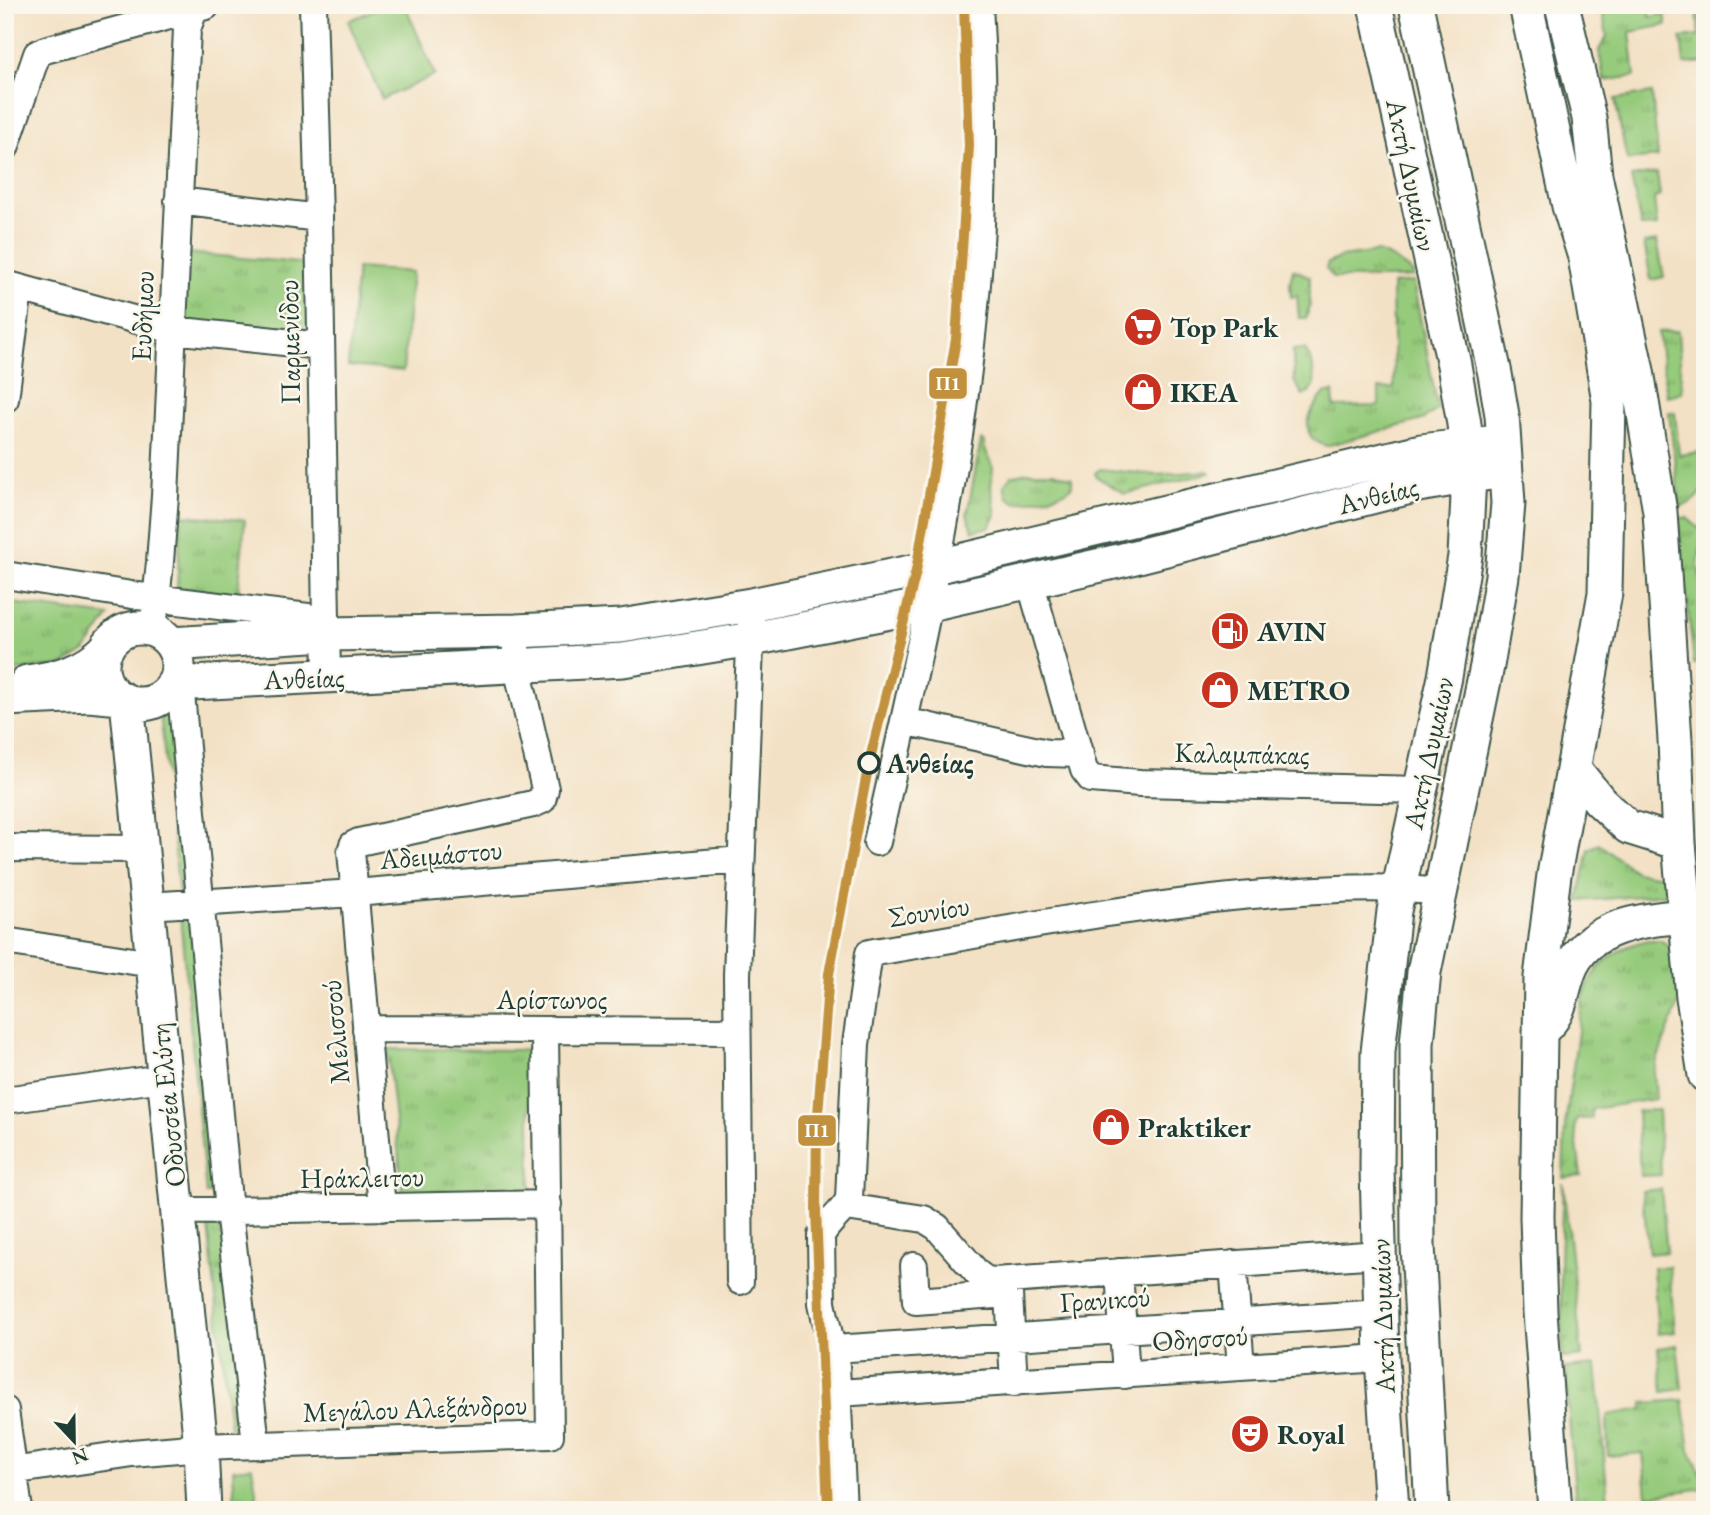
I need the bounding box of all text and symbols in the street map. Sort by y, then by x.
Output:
street label: Ακτή Δυμαίων [1378,94,1446,255]
street label: Ευδήμου [122,270,162,362]
street label: Παρμενίδου [270,279,308,405]
supermarket icon: Top Park [1122,306,1164,348]
place label: Top Park [1170,309,1279,345]
line badge: Π1 [928,367,968,400]
text: Π1 [935,371,961,396]
shop icon: IKEA [1122,371,1164,413]
place label: IKEA [1170,374,1239,410]
street label: Ανθείας [1333,468,1422,523]
fuel station icon: AVIN [1209,610,1251,652]
place label: AVIN [1256,613,1327,649]
street label: Ανθείας [262,659,345,697]
shop icon: METRO [1199,669,1241,711]
place label: METRO [1247,672,1350,708]
street label: Ακτή Δυμαίων [1394,673,1462,834]
street label: Καλαμπάκας [1174,734,1310,772]
place label: Ανθείας [885,745,974,781]
marker: Ανθείας [858,752,880,774]
street label: Αδειμάστου [377,831,504,877]
street label: Σουνίου [886,887,972,935]
street label: Μελισσού [313,978,357,1086]
street label: Αρίστωνος [496,981,607,1017]
street label: Οδυσσέα Ελύτη [140,1021,194,1189]
shop icon: Praktiker [1090,1106,1132,1148]
place label: Praktiker [1138,1109,1251,1145]
line badge: Π1 [797,1114,837,1147]
text: Π1 [804,1118,830,1143]
street label: Ηράκλειτου [300,1158,424,1196]
street label: Ακτή Δυμαίων [1361,1238,1403,1395]
street label: Γρανικού [1058,1278,1152,1320]
street label: Οδησσού [1151,1317,1249,1359]
street label: Μεγάλου Αλεξάνδρου [302,1386,528,1430]
north arrow [38,1406,108,1476]
theatre icon: Royal [1229,1413,1271,1455]
place label: Royal [1277,1416,1345,1452]
text: N [68,1442,92,1471]

